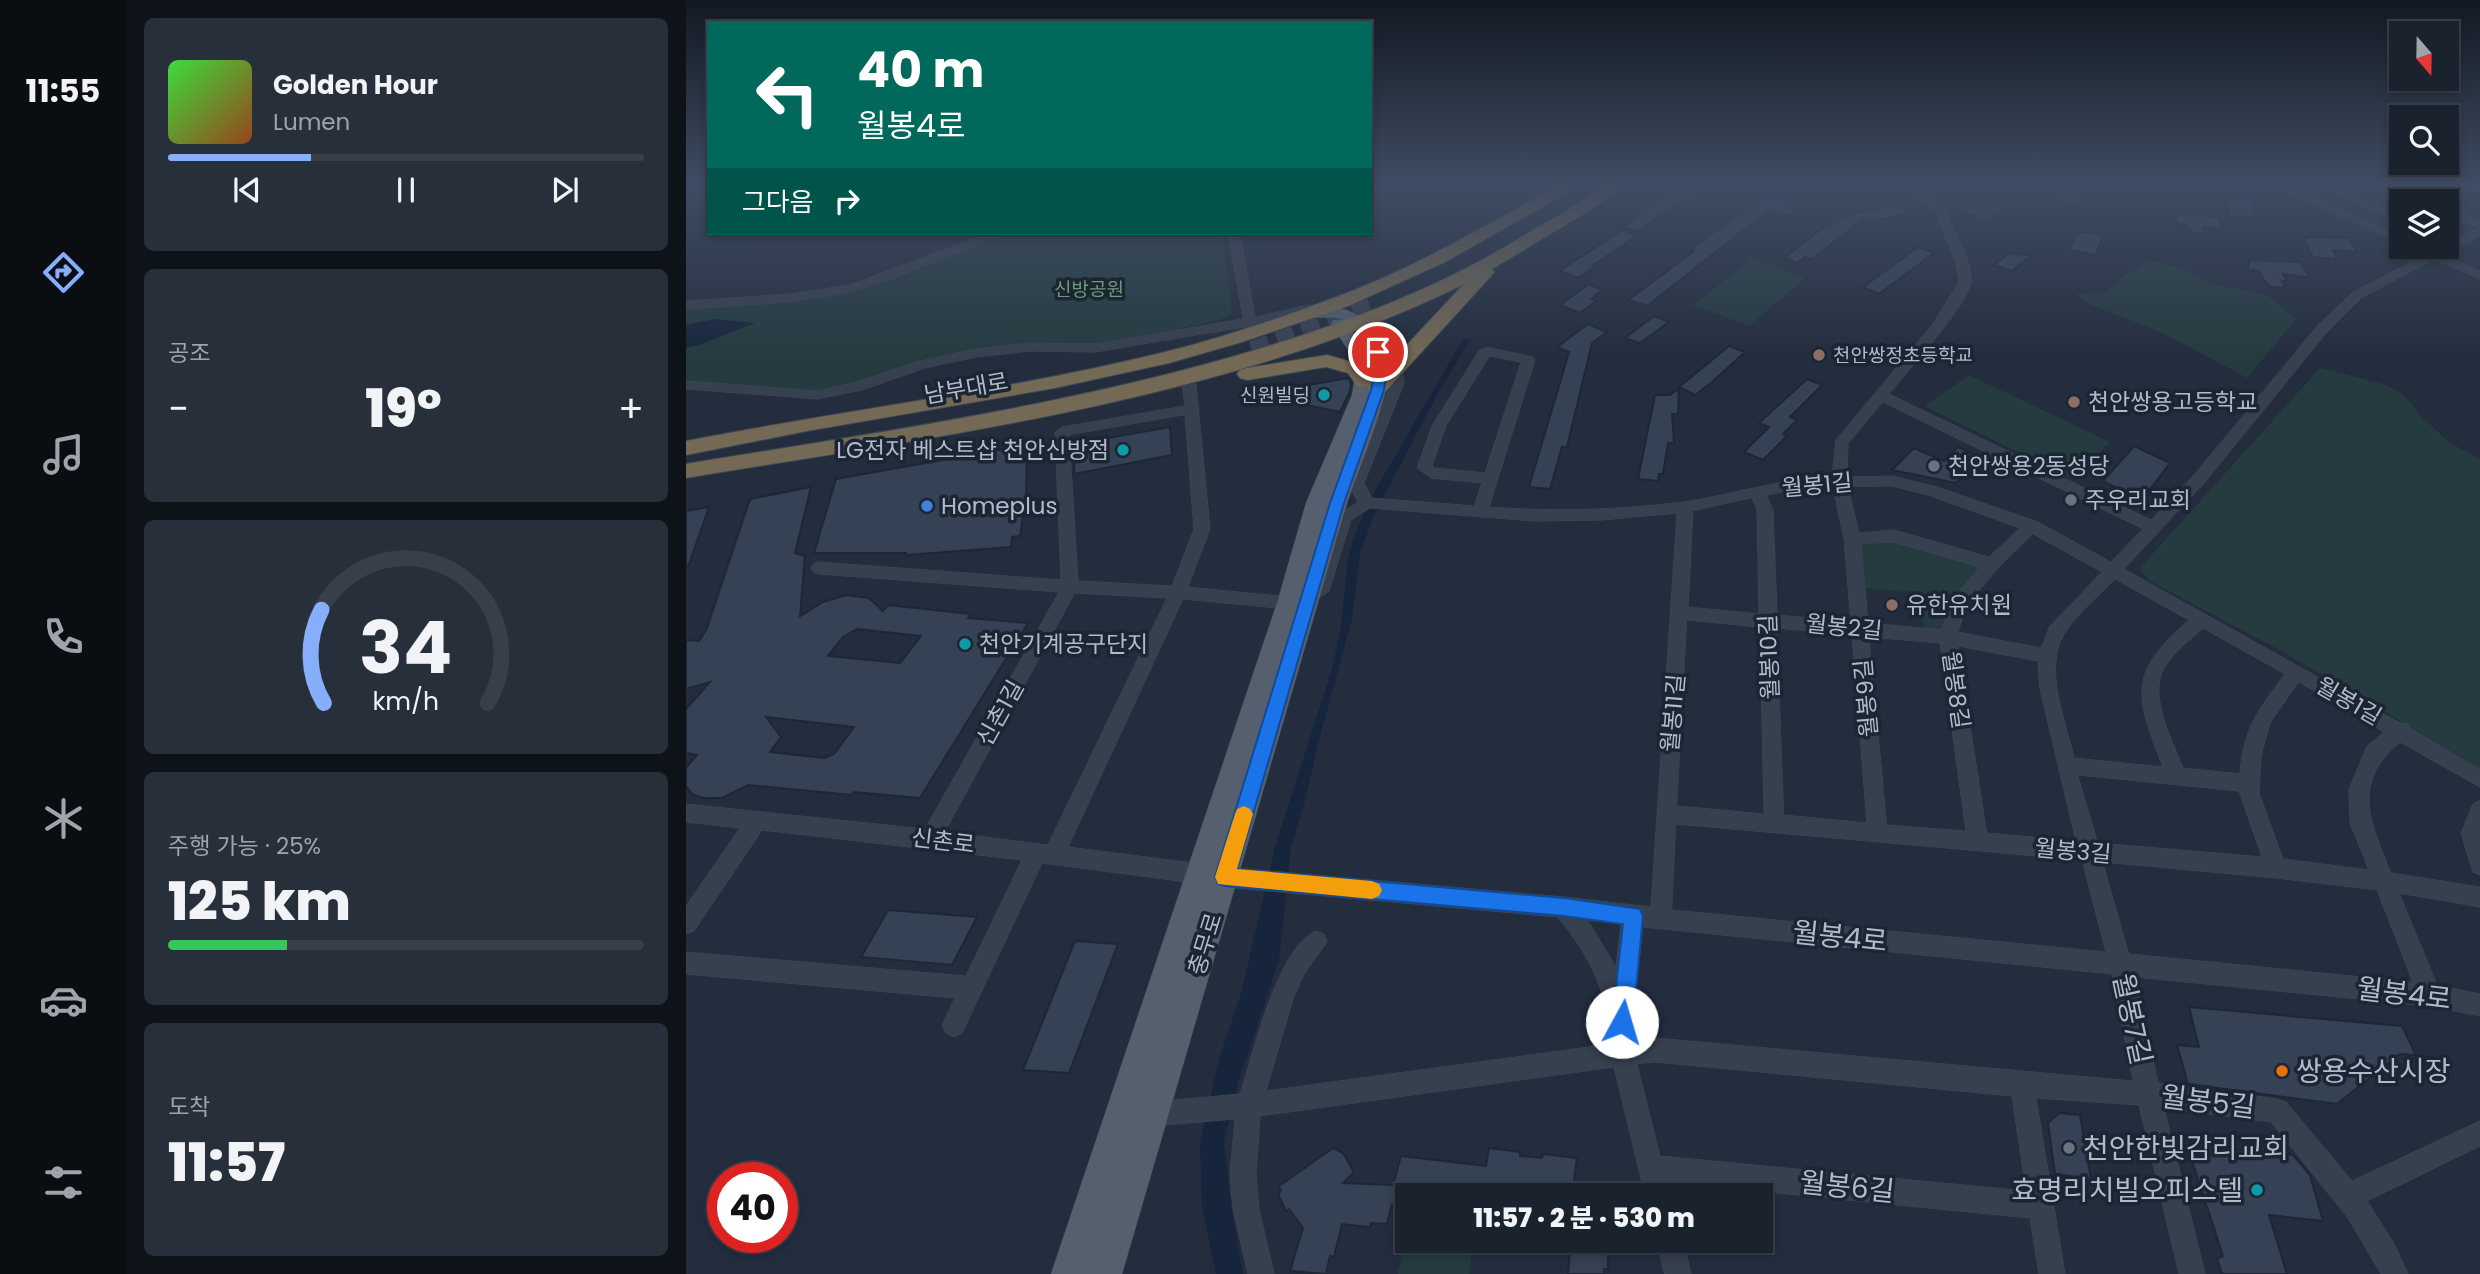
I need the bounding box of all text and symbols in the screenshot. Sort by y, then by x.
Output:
north arrow [2389,21,2459,91]
map controls [2389,21,2459,259]
text: 40 m [857,36,984,104]
icon: left [742,49,833,140]
text: Golden Hour [273,67,438,103]
text: 11:55 [26,68,100,113]
text: 월봉4로 [857,103,965,148]
button: search [2389,105,2459,175]
text: Lumen [273,106,350,138]
icon: previous [228,171,266,209]
icon: pause [387,171,425,209]
icon: next [546,171,584,209]
icon: right [828,182,866,220]
text: 그다음 [742,184,814,220]
button: layers [2389,189,2459,259]
icon: directions [39,248,88,297]
park label: 신방공원 [1054,276,1124,303]
pin [1348,322,1408,382]
icon: arrive [1359,333,1397,371]
text: 공조 [168,337,210,369]
place label: 천안쌍정초등학교 [1833,342,1973,369]
marker: 천안쌍정초등학교 [1811,347,1827,363]
street label: 남부대로 [922,365,1010,411]
text: 19° [365,372,442,445]
text: − [168,382,189,435]
text: + [618,382,644,435]
place label: 신원빌딩 [1240,382,1310,409]
place label: 천안쌍용고등학교 [2088,386,2257,418]
marker: 신원빌딩 [1316,387,1332,403]
marker: 천안쌍용고등학교 [2066,394,2082,410]
icon: music [39,430,88,479]
place label: LG전자 베스트샵 천안신방점 [836,434,1109,466]
marker: LG전자 베스트샵 천안신방점 [1115,442,1131,458]
place label: 천안쌍용2동성당 [1948,450,2109,482]
marker: 천안쌍용2동성당 [1926,458,1942,474]
street label: 월봉1길 [1780,466,1854,504]
place label: 주우리교회 [2085,484,2191,516]
place label: Homeplus [941,490,1058,522]
marker: 주우리교회 [2063,492,2079,508]
marker: Homeplus [919,498,935,514]
place label: 유한유치원 [1906,589,2012,621]
text: 34 [359,597,453,698]
marker: 유한유치원 [1884,597,1900,613]
street label: 월봉2길 [1804,607,1884,647]
icon: phone [39,612,88,661]
street label: 월봉10길 [1752,614,1786,700]
place label: 천안기계공구단지 [979,628,1148,660]
marker: 천안기계공구단지 [957,636,973,652]
street label: 월봉8길 [1935,649,1977,731]
street label: 월봉9길 [1847,658,1885,738]
street label: 월봉1길 [2310,669,2388,733]
street label: 월봉11길 [1654,673,1692,753]
street label: 신촌1길 [969,674,1031,752]
text: km/h [373,684,439,719]
icon: climate [39,794,88,843]
street label: 신촌로 [910,821,976,861]
text: 주행 가능 · 25% [168,830,321,862]
street label: 월봉3길 [2033,832,2113,870]
text: 125 km [168,865,351,938]
street label: 충무로 [1180,909,1230,979]
street label: 월봉4로 [1791,913,1889,961]
street label: 월봉4로 [2355,969,2453,1019]
street label: 월봉7길 [2103,970,2161,1068]
icon: car [39,976,88,1025]
position arrow [1585,985,1659,1059]
place label: 쌍용수산시장 [2296,1052,2451,1091]
marker: 쌍용수산시장 [2274,1063,2290,1079]
street label: 월봉5길 [2159,1077,2257,1127]
text: 도착 [168,1091,210,1123]
text: 11:57 [168,1126,285,1199]
place label: 천안한빛감리교회 [2083,1129,2289,1168]
marker: 천안한빛감리교회 [2061,1140,2077,1156]
icon: filters [39,1158,88,1207]
speed limit sign: 40 [707,1162,798,1253]
street label: 월봉6길 [1798,1163,1896,1211]
place label: 효명리치빌오피스텔 [2011,1171,2243,1210]
marker: 효명리치빌오피스텔 [2249,1182,2265,1198]
text: 11:57 · 2 분 · 530 m [1473,1200,1695,1236]

